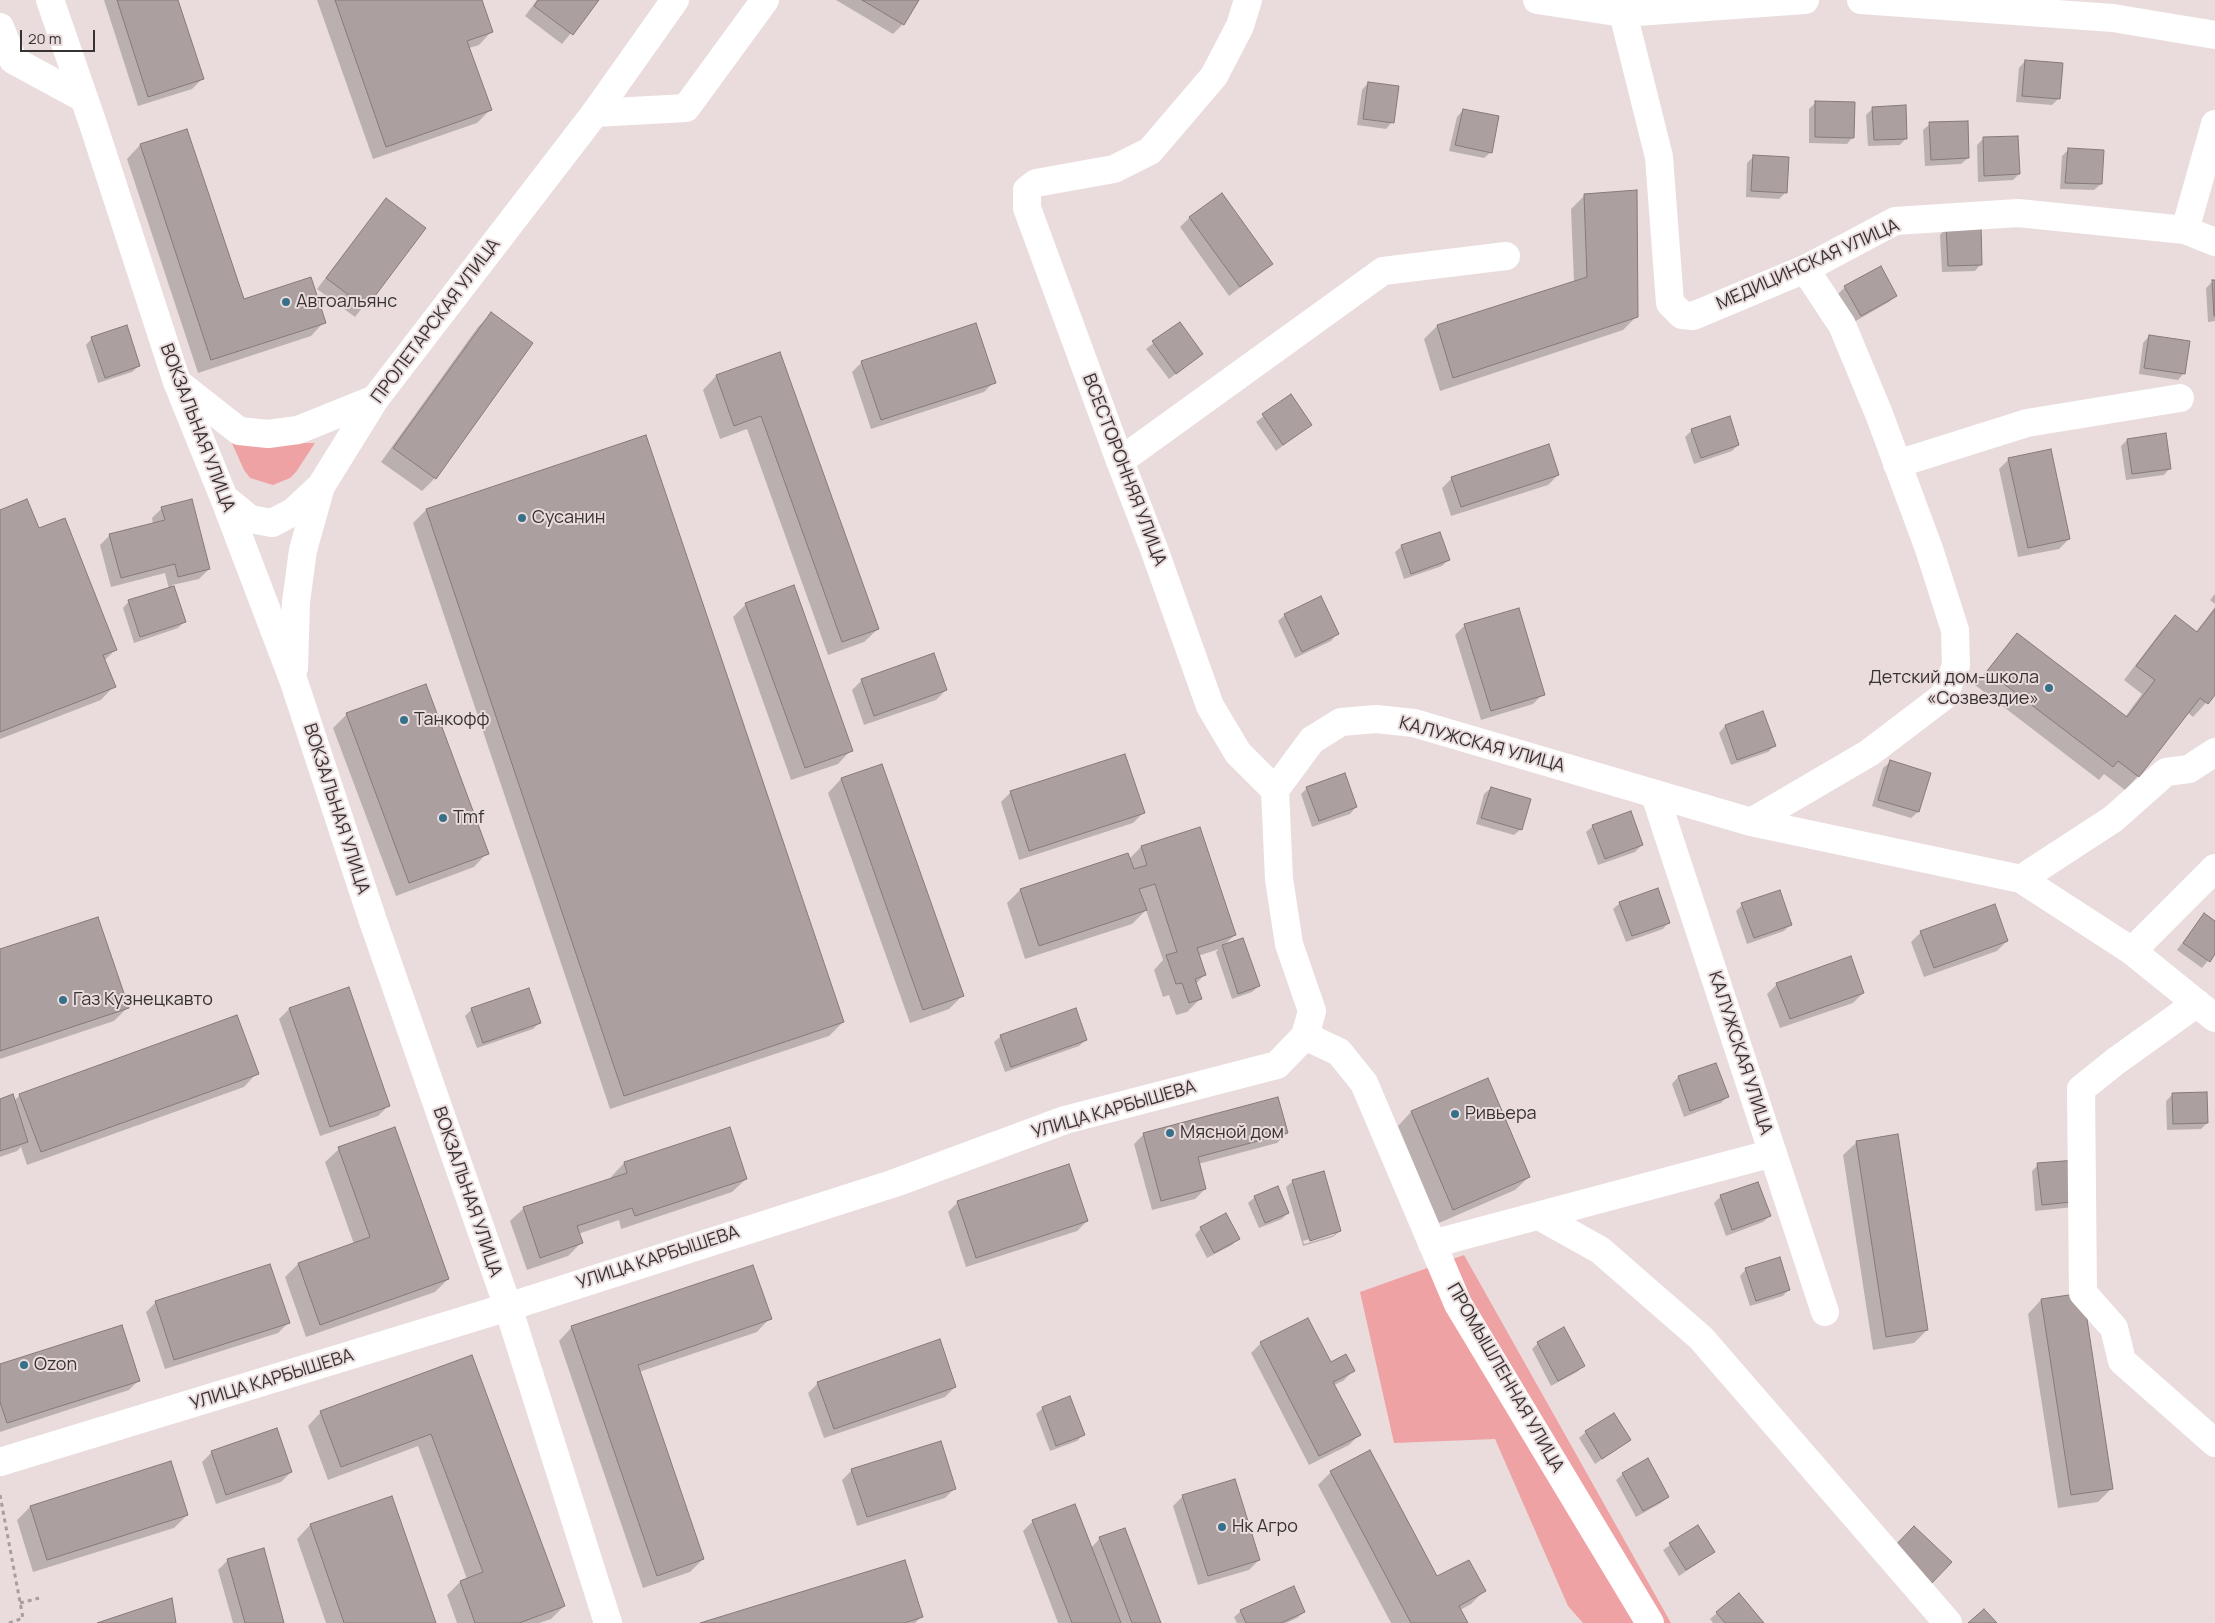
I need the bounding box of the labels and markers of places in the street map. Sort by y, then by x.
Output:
place label: Автоальянс [296,291,397,313]
marker: Автоальянс [280,296,292,308]
place label: Сусанин [532,507,605,529]
marker: Сусанин [516,512,528,524]
place label: Детский дом-школа «Созвездие» [1869,667,2039,710]
marker: Детский дом-школа «Созвездие» [2043,682,2055,694]
place label: Танкофф [414,709,489,731]
marker: Танкофф [398,714,410,726]
place label: Tmf [453,807,484,829]
marker: Tmf [437,812,449,824]
place label: Газ Кузнецкавто [73,989,213,1011]
marker: Газ Кузнецкавто [57,994,69,1006]
place label: Ривьера [1465,1103,1537,1125]
marker: Ривьера [1449,1108,1461,1120]
place label: Мясной дом [1180,1122,1284,1144]
marker: Мясной дом [1164,1127,1176,1139]
place label: Ozon [34,1354,77,1376]
marker: Ozon [18,1359,30,1371]
place label: Нк Агро [1232,1516,1298,1538]
marker: Нк Агро [1216,1521,1228,1533]

